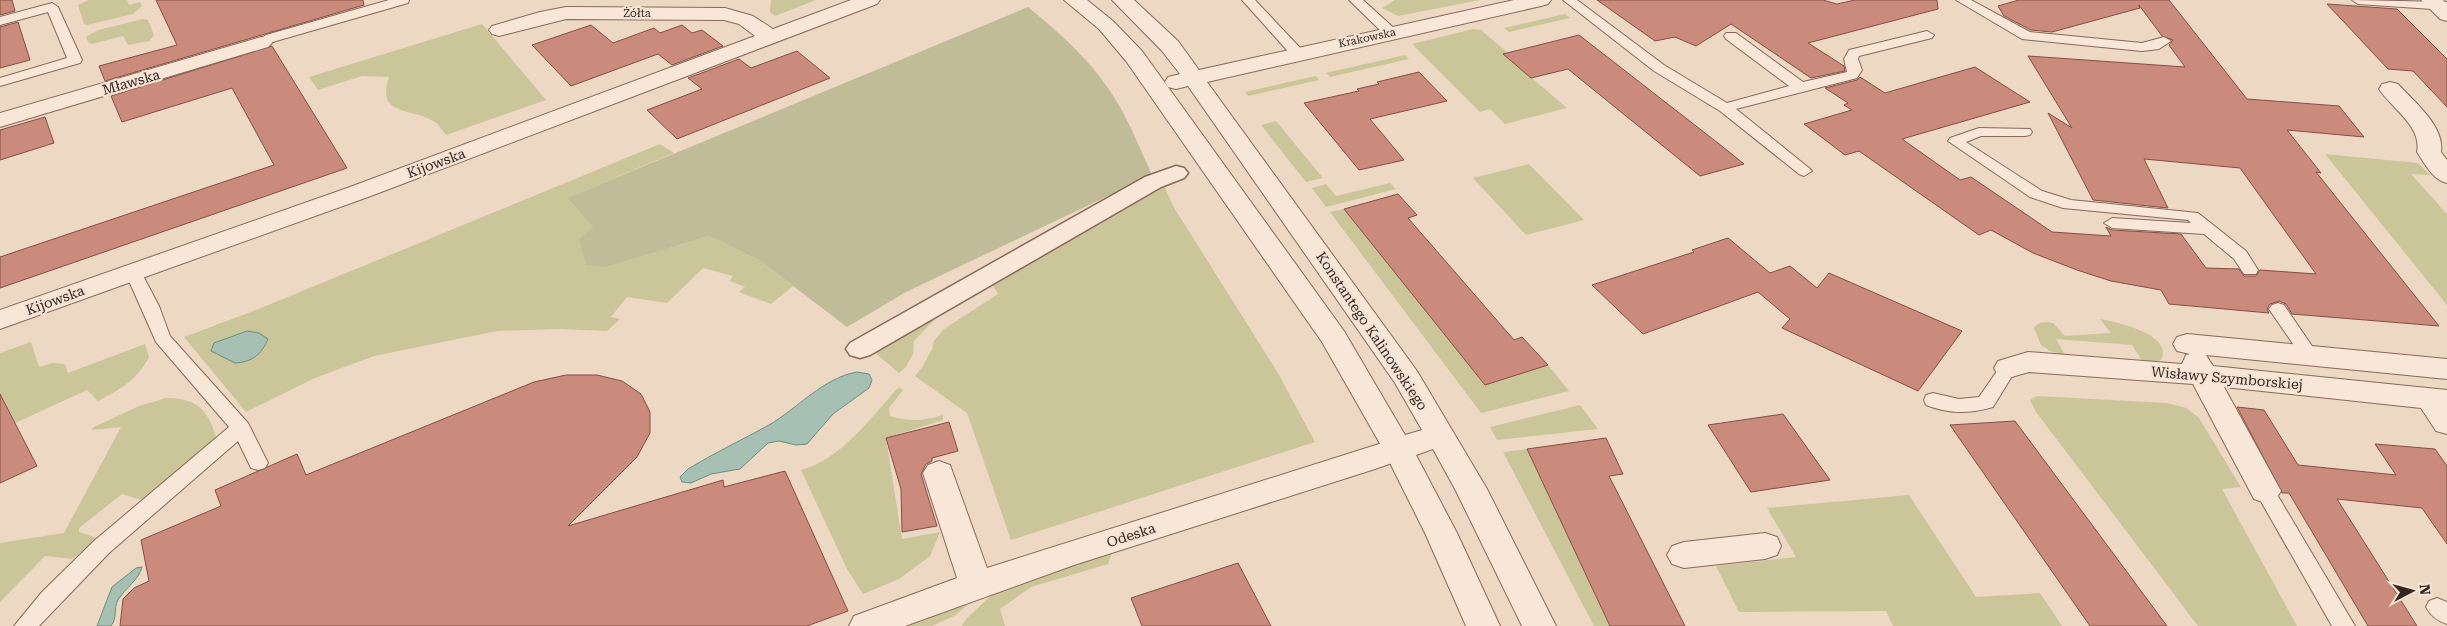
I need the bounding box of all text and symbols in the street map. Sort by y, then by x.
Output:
street label: Żółta [623,6,651,20]
street label: Krakowska [1337,26,1397,50]
street label: Mławska [100,66,162,98]
street label: Kijowska [404,145,468,181]
street label: Konstantego Kalinowskiego [1313,249,1431,413]
street label: Kijowska [23,282,87,318]
street label: Wisławy Szymborskiej [2150,363,2304,393]
street label: Odeska [1105,519,1158,550]
north arrow [2387,566,2437,616]
text: N [2416,583,2433,596]

